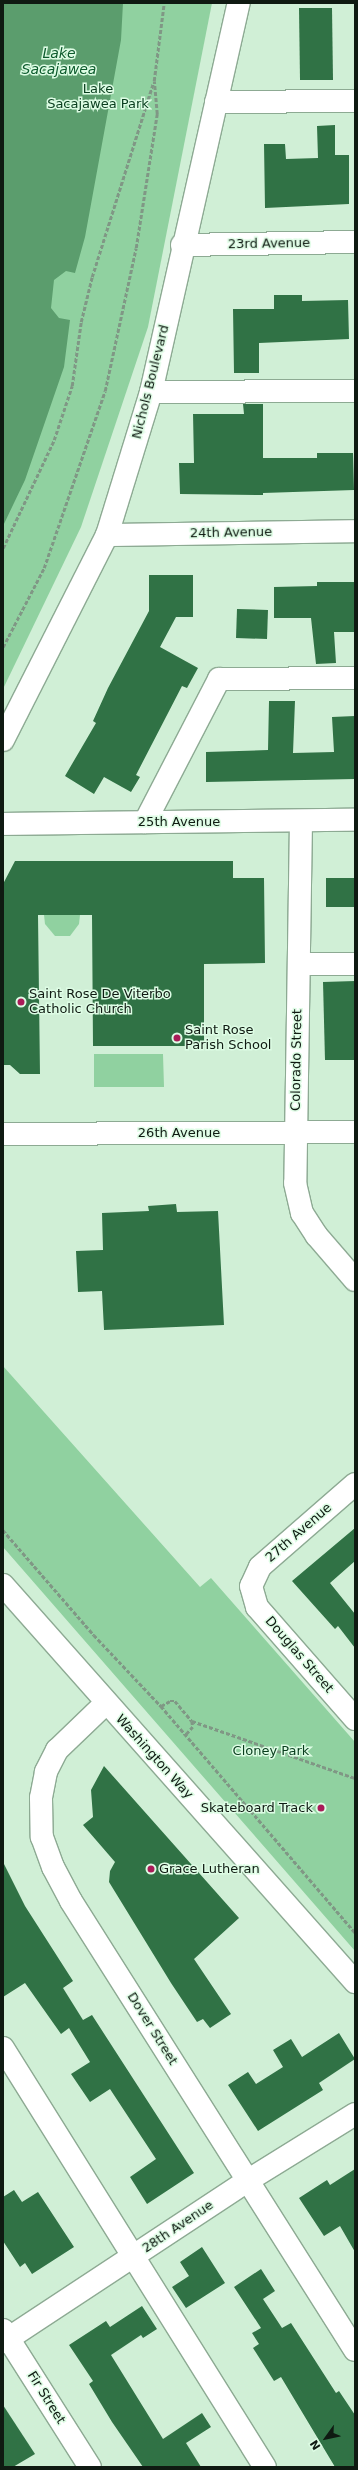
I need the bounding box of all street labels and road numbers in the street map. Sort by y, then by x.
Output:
street label: 23rd Avenue [228,235,310,253]
street label: Nichols Boulevard [129,323,173,441]
street label: 24th Avenue [190,524,272,542]
street label: 25th Avenue [138,814,220,830]
street label: Colorado Street [288,1009,306,1111]
street label: 26th Avenue [138,1125,220,1141]
street label: 27th Avenue [263,1500,335,1566]
street label: Douglas Street [261,1613,337,1697]
street label: Washington Way [112,1712,196,1802]
street label: Dover Street [123,1990,181,2068]
street label: 28th Avenue [140,2198,216,2256]
street label: Fir Street [24,2369,68,2427]

